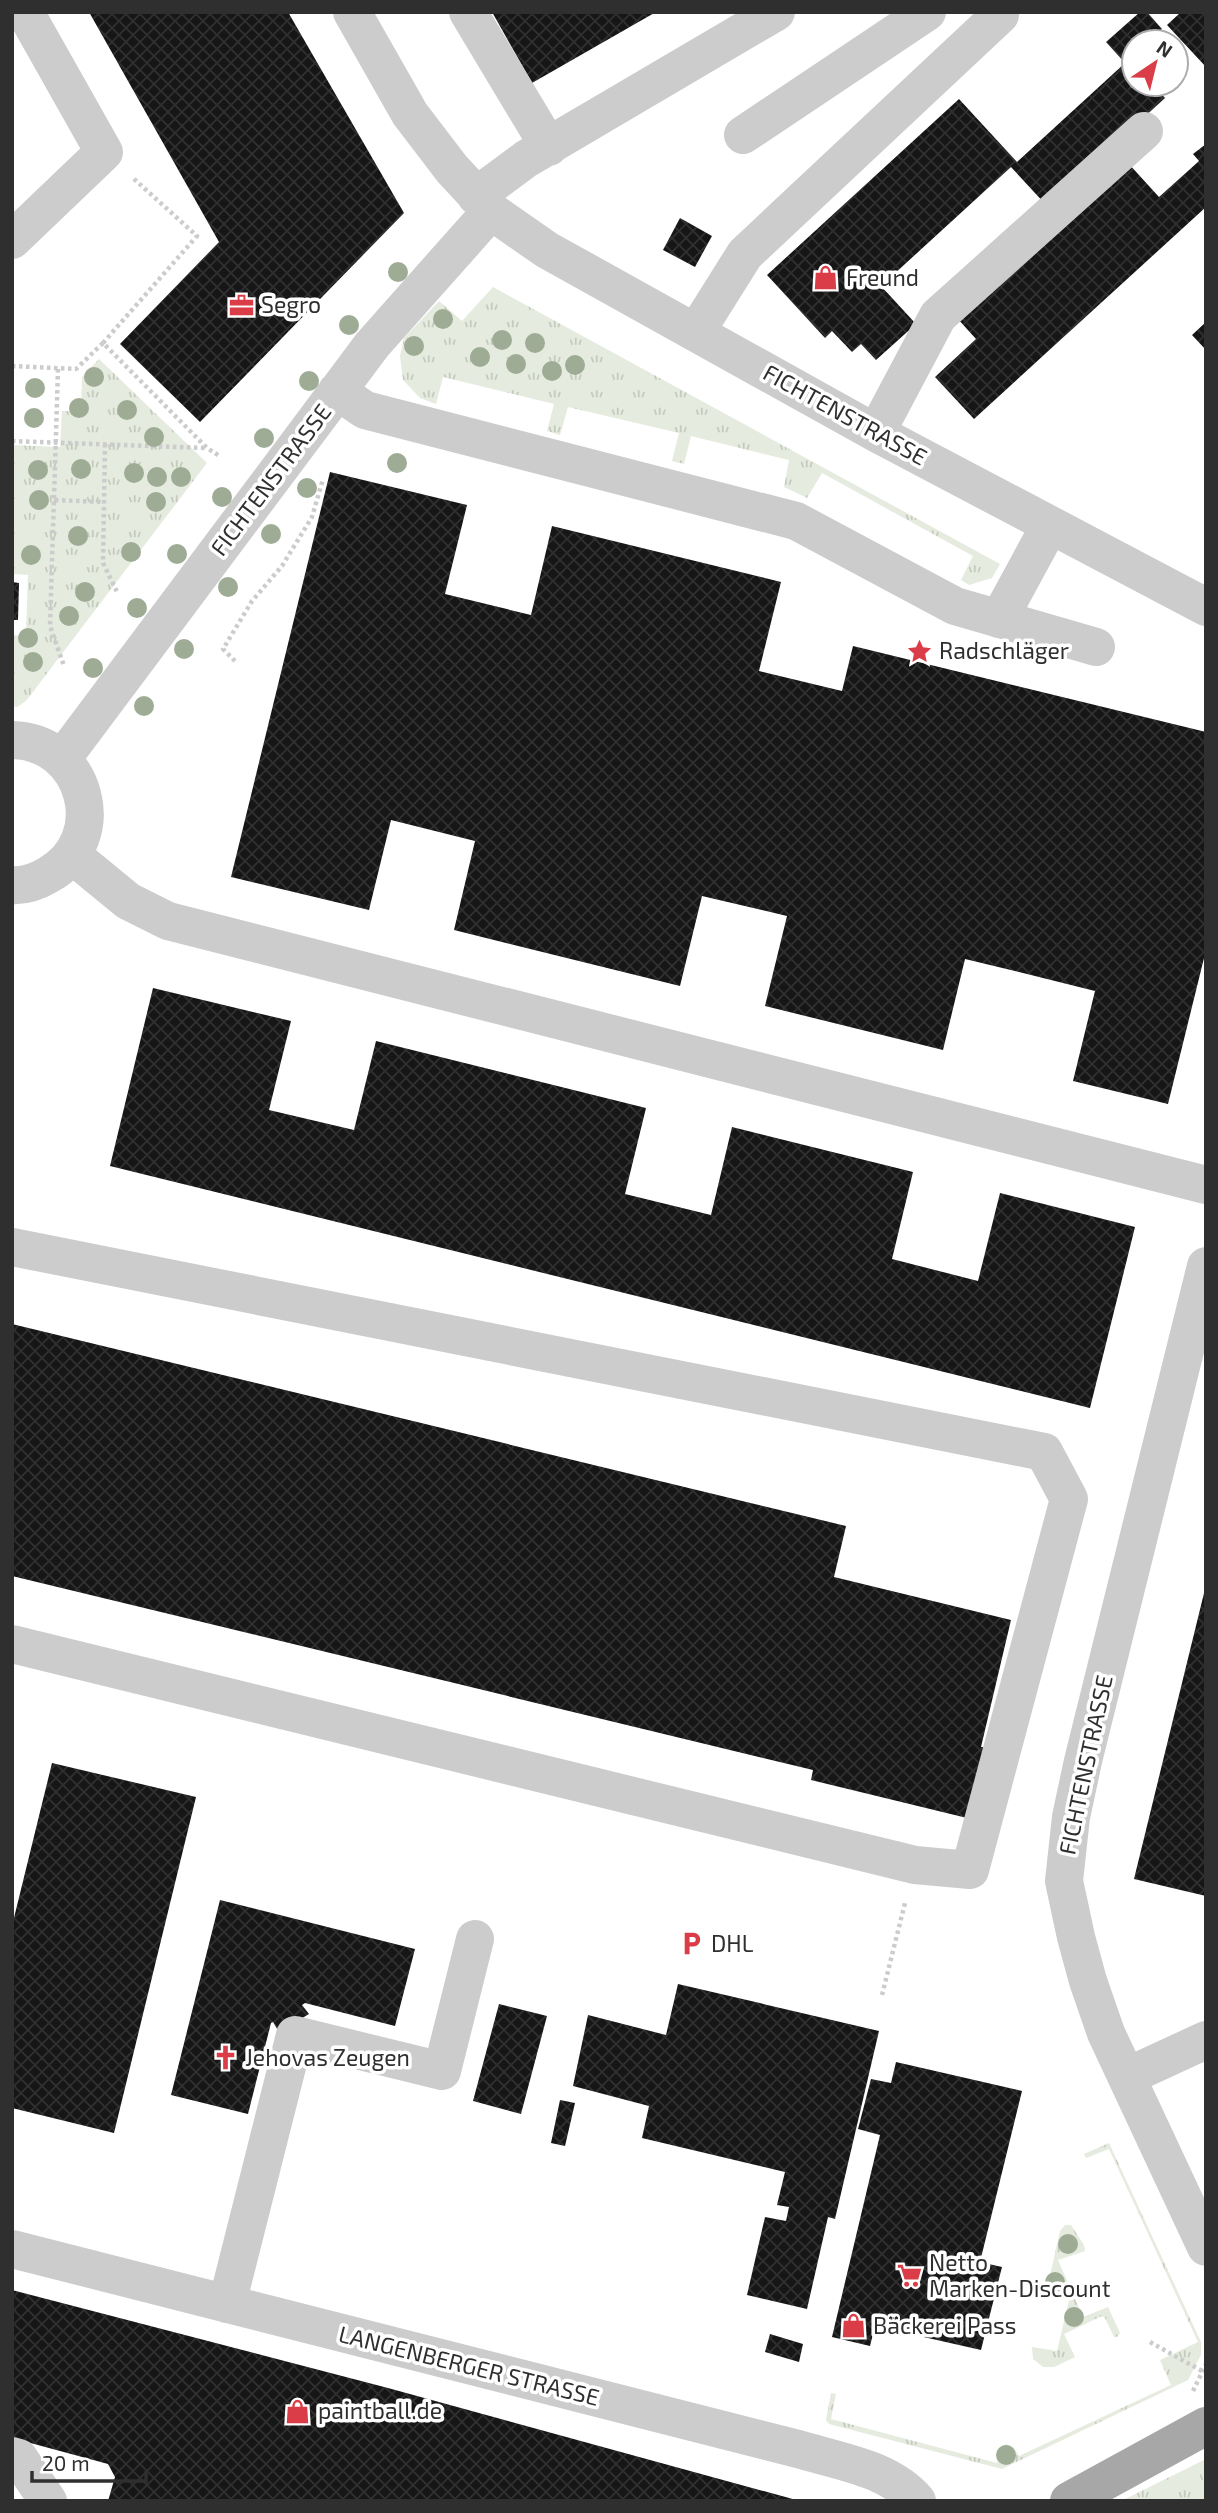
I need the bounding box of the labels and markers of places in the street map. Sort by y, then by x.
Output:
place label: Freund [846,263,919,291]
shop icon: Freund [812,264,840,292]
place label: Segro [261,290,321,318]
office icon: Segro [227,291,255,319]
place label: Radschläger [939,636,1069,664]
place icon: Radschläger [905,637,933,665]
place label: DHL [711,1929,754,1957]
parking icon: DHL [677,1930,705,1958]
place label: Jehovas Zeugen [245,2043,410,2071]
church icon: Jehovas Zeugen [211,2044,239,2072]
place label: Netto Marken-Discount [929,2248,1111,2302]
supermarket icon: Netto Marken-Discount [895,2262,923,2290]
place label: Bäckerei Pass [873,2311,1016,2339]
shop icon: Bäckerei Pass [839,2312,867,2340]
place label: paintball.de [318,2396,442,2424]
shop icon: paintball.de [284,2397,312,2425]

